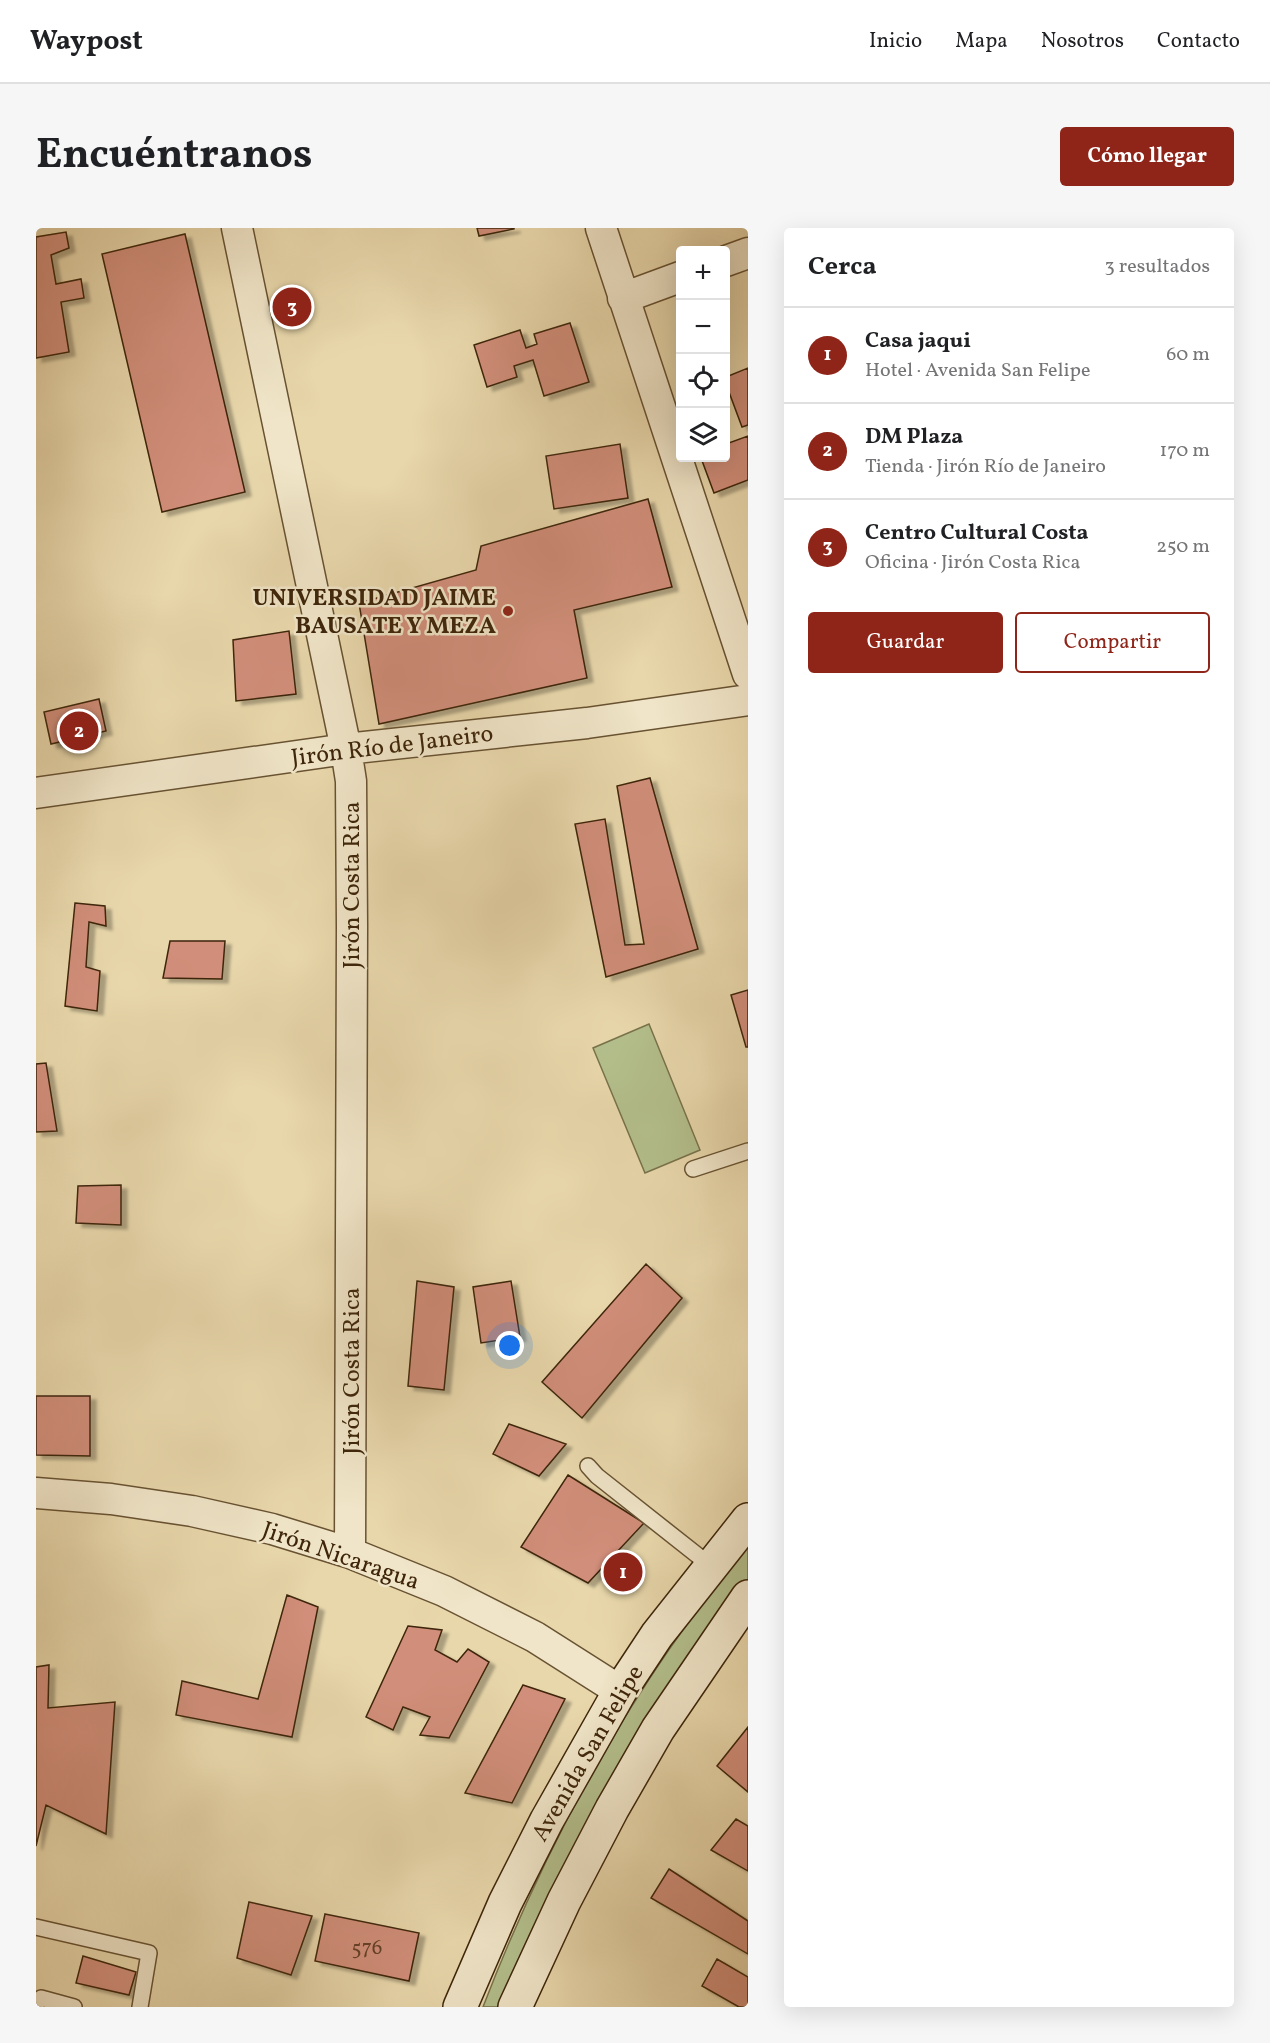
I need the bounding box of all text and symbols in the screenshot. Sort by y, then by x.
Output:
text: Waypost [30,22,143,61]
text: Inicio [869,27,922,56]
text: Mapa [955,27,1008,56]
text: Nosotros [1041,27,1124,56]
text: Contacto [1157,27,1240,56]
text: Encuéntranos [36,127,312,186]
button: Cómo llegar [1060,127,1234,186]
map controls [676,246,730,462]
button: + [676,246,730,300]
text: Cerca [808,249,877,285]
text: 3 resultados [1105,253,1210,281]
pin: 3 [272,284,312,329]
button: − [676,300,730,354]
text: Casa jaqui [865,326,971,357]
text: 1 [823,341,832,369]
text: 60 m [1166,341,1210,369]
button: locate [676,354,730,408]
text: Hotel · Avenida San Felipe [865,357,1090,385]
button: layers [676,408,730,462]
text: DM Plaza [865,422,963,453]
text: 2 [822,437,833,465]
text: 170 m [1160,437,1210,465]
text: Tienda · Jirón Río de Janeiro [865,453,1106,481]
text: Centro Cultural Costa [865,518,1088,549]
text: 3 [822,533,833,561]
text: 250 m [1156,533,1210,561]
text: Oficina · Jirón Costa Rica [865,549,1080,577]
place label: UNIVERSIDAD JAIME BAUSATE Y MEZA [253,582,496,644]
marker: UNIVERSIDAD JAIME BAUSATE Y MEZA [501,604,515,618]
button: Guardar [808,612,1003,673]
button: Compartir [1015,612,1210,673]
pin: 2 [60,708,99,754]
street label: Jirón Río de Janeiro [289,718,495,776]
street label: Jirón Costa Rica [336,801,370,969]
street label: Jirón Costa Rica [336,1287,370,1455]
your location [495,1331,524,1360]
street label: Jirón Nicaragua [257,1514,424,1600]
pin: 1 [604,1550,642,1594]
street label: Avenida San Felipe [524,1659,653,1849]
house number: 576 [352,1934,382,1963]

